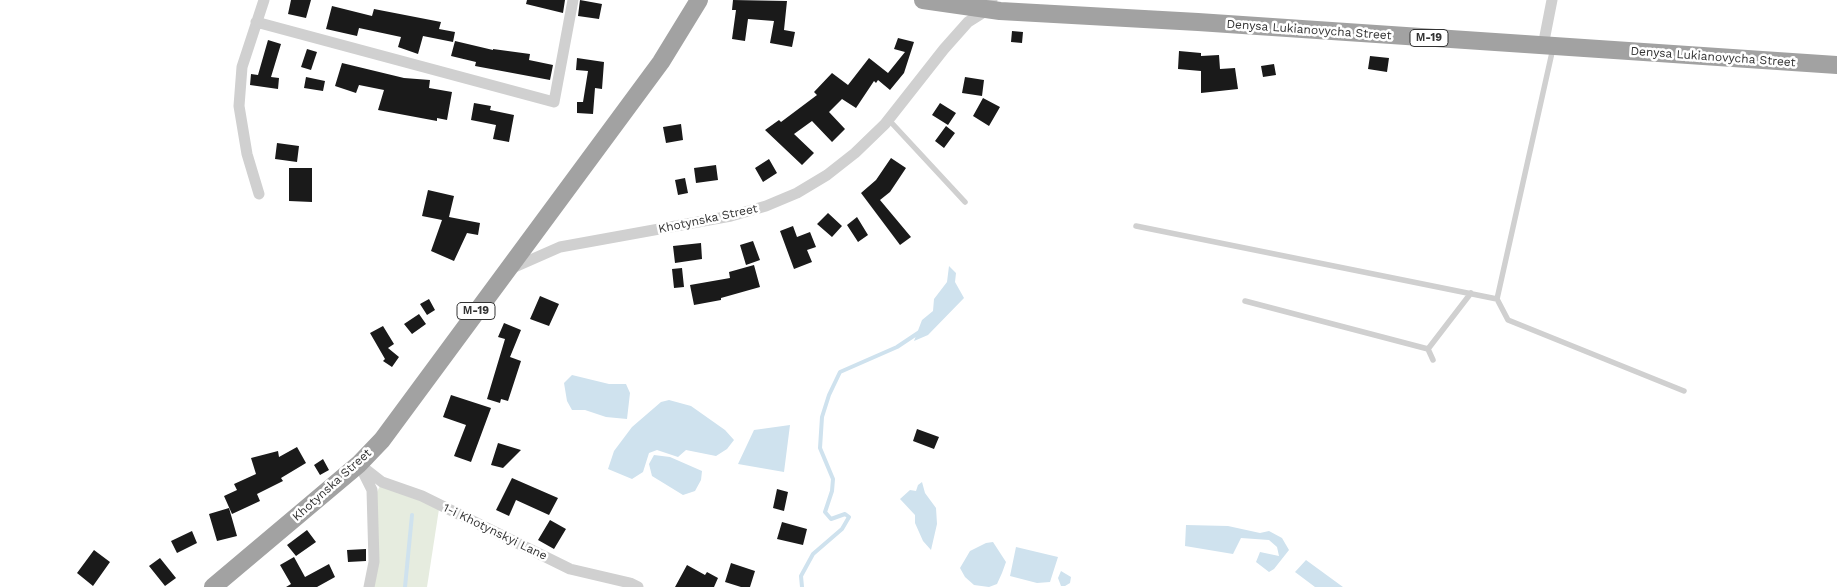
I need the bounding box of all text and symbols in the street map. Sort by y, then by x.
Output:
street label: Denysa Lukianovycha Street [1226,17,1392,43]
road number: М-19 [1410,29,1448,46]
street label: Denysa Lukianovycha Street [1630,44,1796,70]
street label: Khotynska Street [657,201,759,237]
road number: М-19 [457,302,495,320]
street label: Khotynska Street [290,446,374,524]
street label: 1-i Khotynskyi Lane [441,501,549,563]

